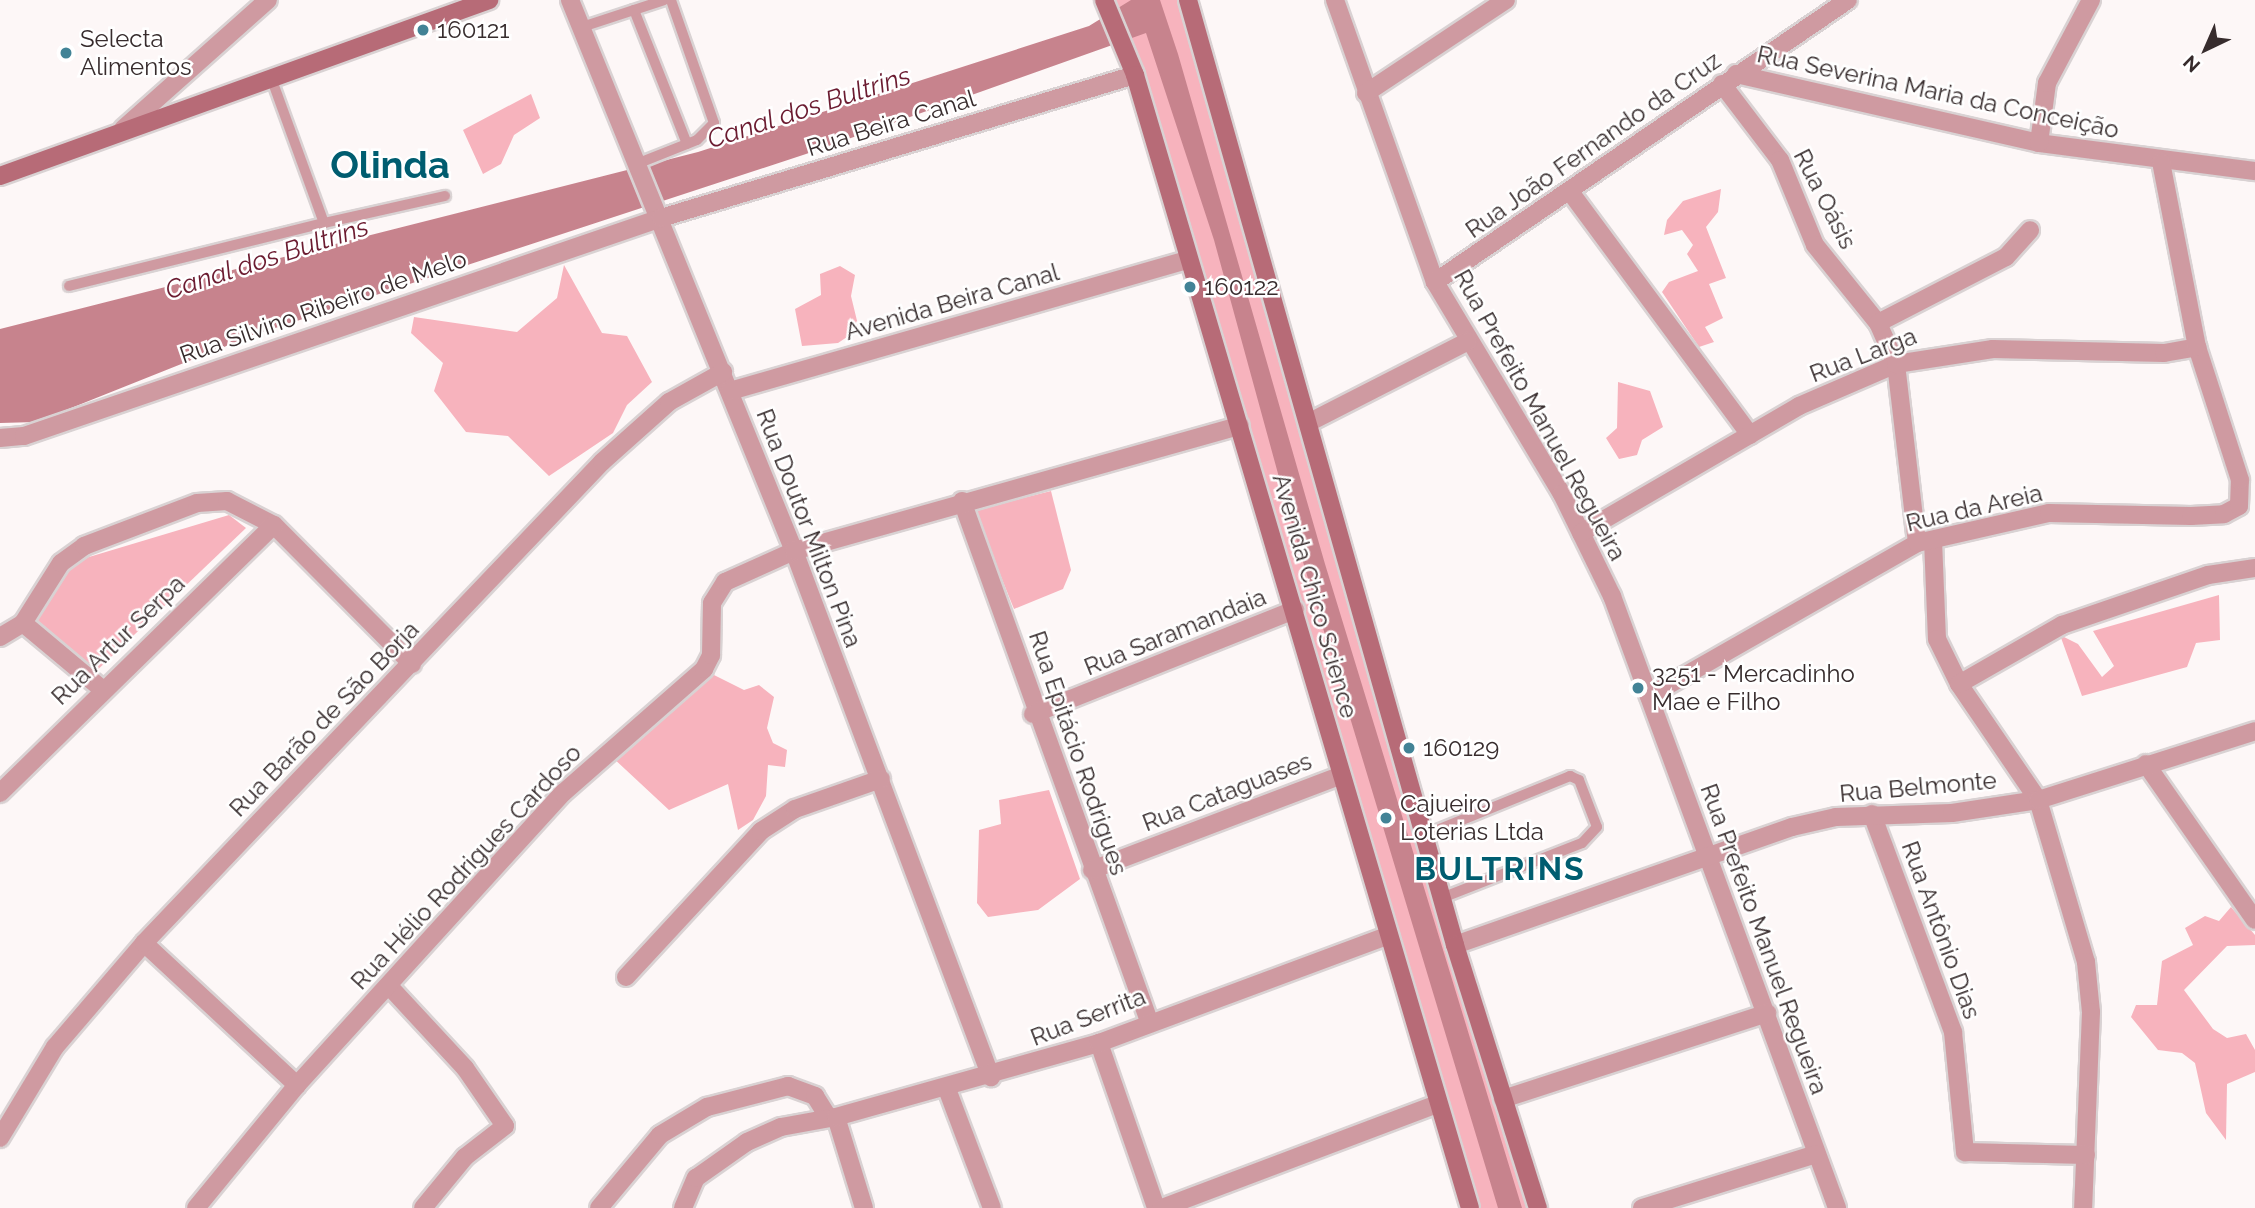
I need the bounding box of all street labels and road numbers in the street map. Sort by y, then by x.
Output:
street label: Rua Severina Maria da Conceição [1754,40,2122,144]
street label: Rua João Fernando da Cruz [1460,46,1726,244]
street label: Rua Beira Canal [803,84,979,162]
street label: Rua Oásis [1788,144,1862,254]
street label: Rua Silvino Ribeiro de Melo [176,244,470,370]
street label: Avenida Beira Canal [842,258,1062,346]
street label: Rua Prefeito Manuel Regueira [1448,264,1632,566]
street label: Rua Larga [1806,321,1920,389]
street label: Rua Doutor Milton Pina [750,404,868,652]
street label: Avenida Chico Science [1266,471,1364,721]
street label: Rua da Areia [1903,478,2045,538]
street label: Rua Artur Serpa [45,569,191,711]
street label: Rua Saramandaia [1080,582,1270,682]
street label: Rua Barão de São Borja [223,615,425,823]
street label: Rua Epitácio Rodrigues [1023,627,1133,879]
street label: Rua Hélio Rodrigues Cardoso [345,739,587,995]
street label: Rua Cataguases [1138,746,1316,838]
street label: Rua Belmonte [1838,766,1998,808]
street label: Rua Prefeito Manuel Regueira [1694,779,1834,1099]
street label: Rua Antônio Dias [1895,837,1987,1023]
street label: Rua Serrita [1026,982,1150,1052]

